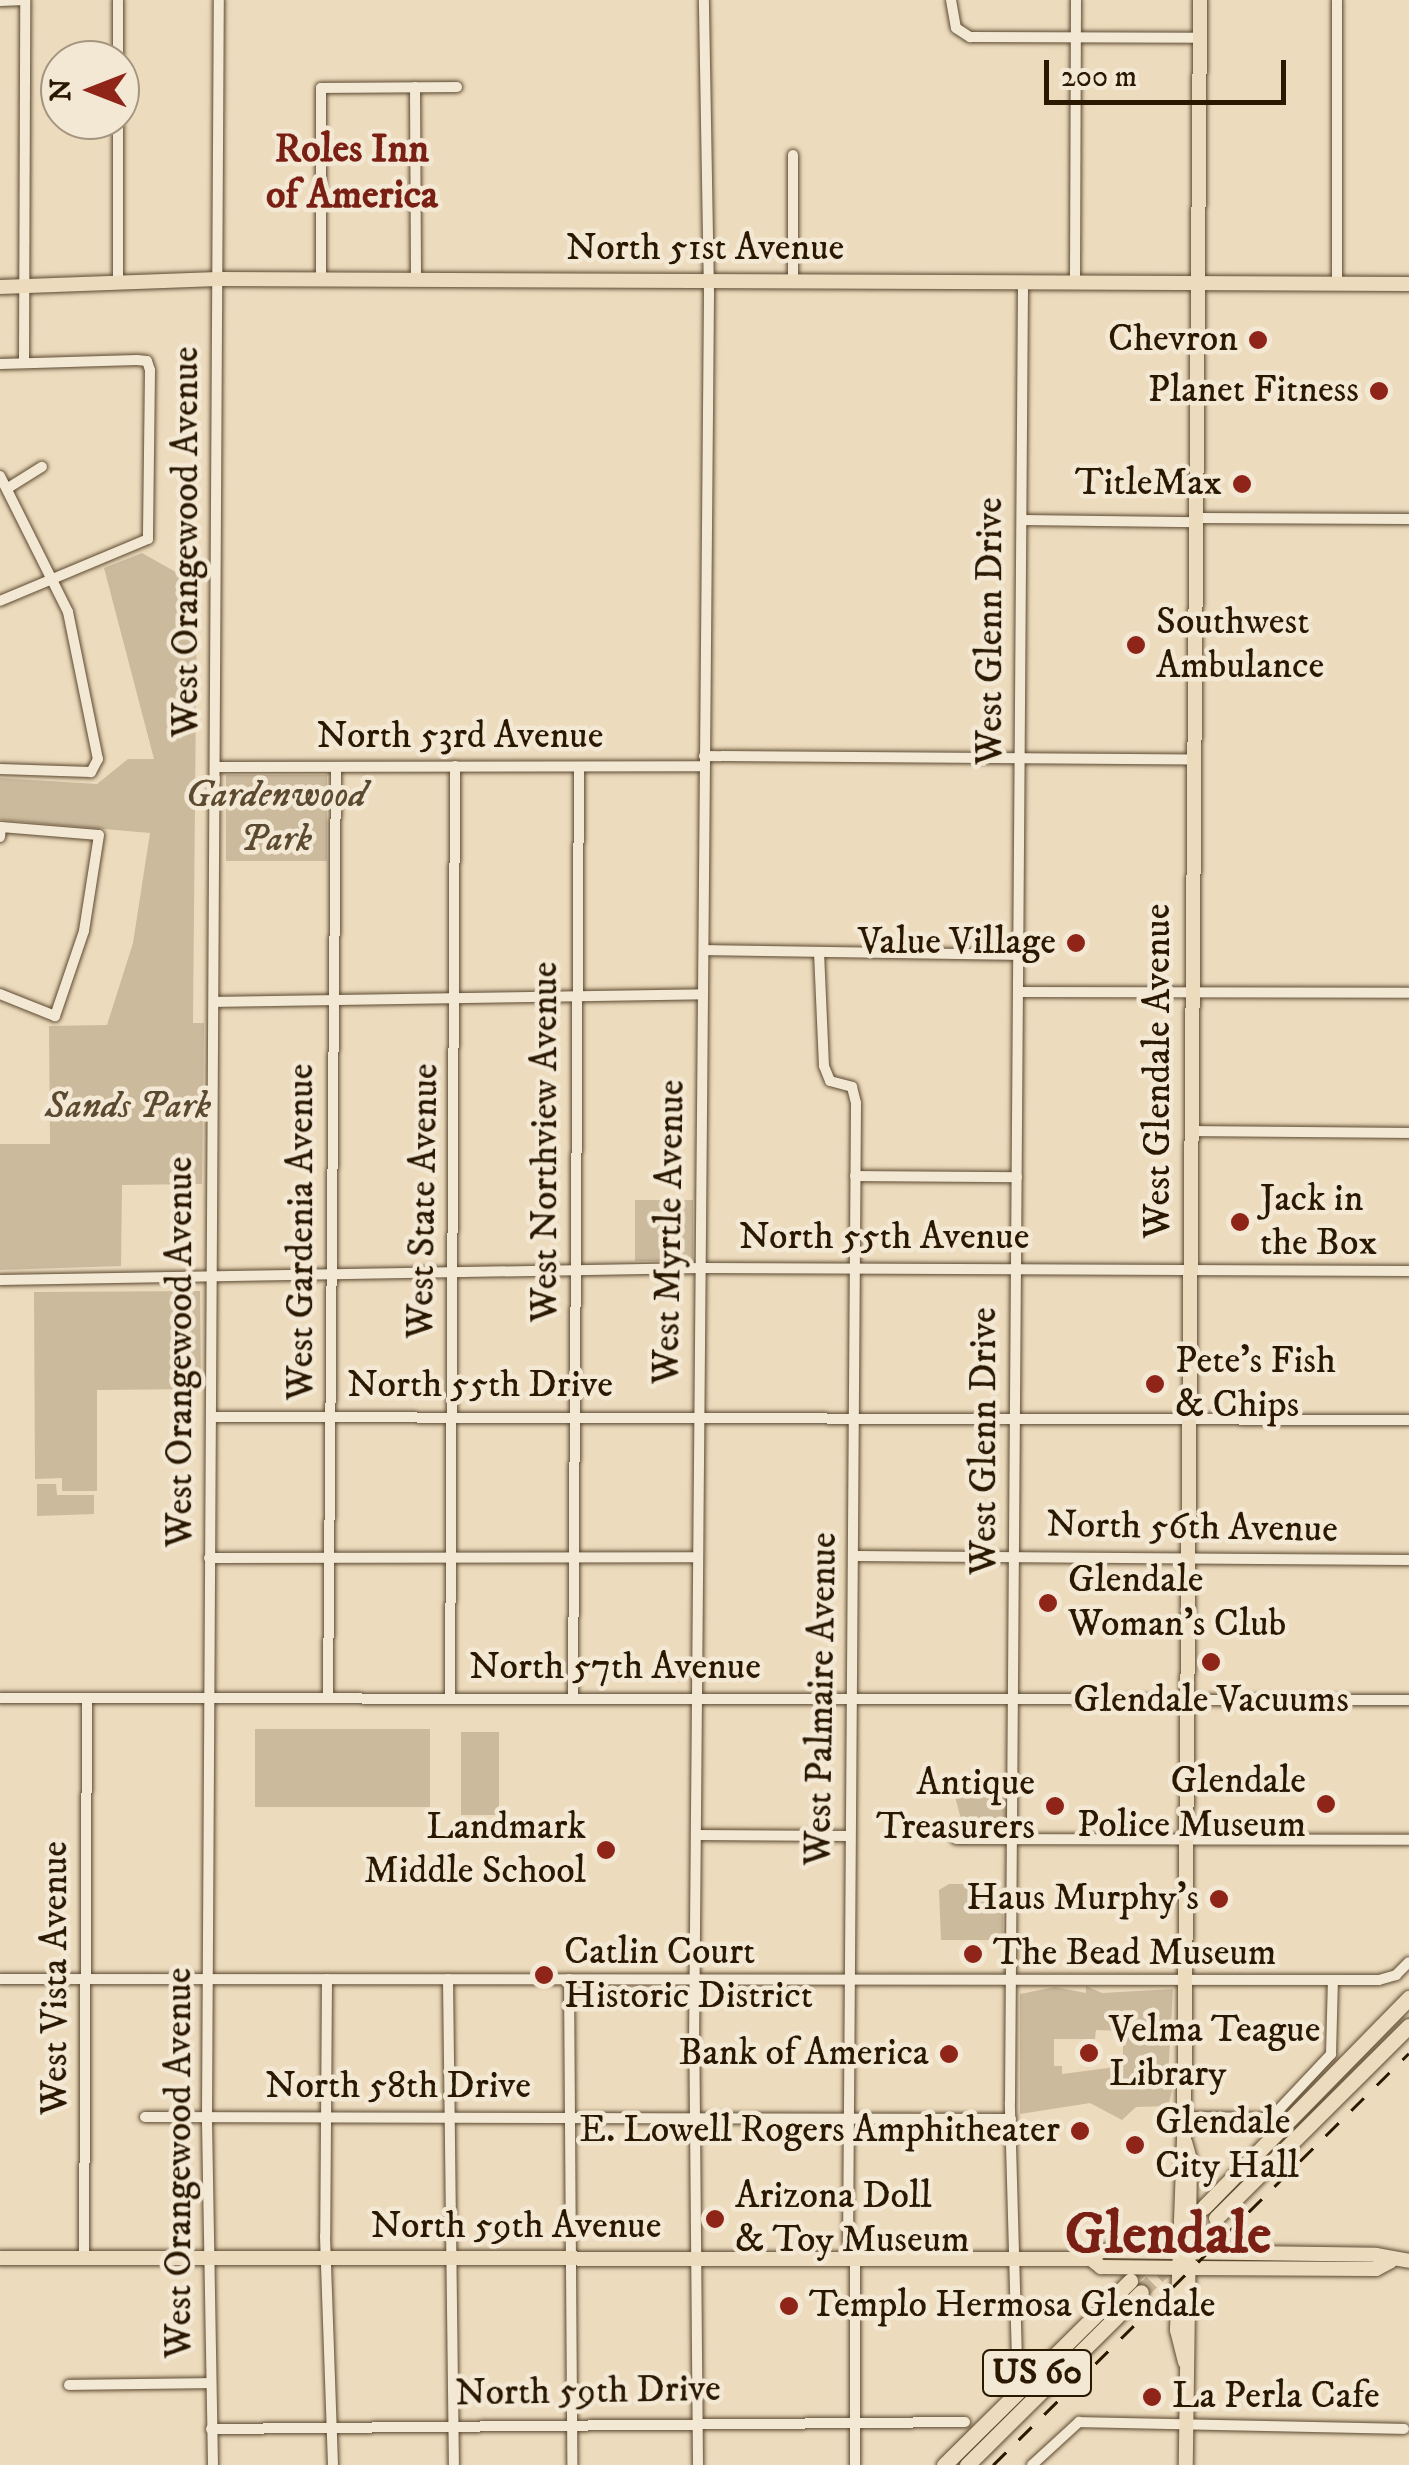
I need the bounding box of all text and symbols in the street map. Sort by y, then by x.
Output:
north arrow [40,40,140,140]
scale bar [1049,40,1292,102]
text: 200 m [1061,59,1137,96]
text: N [44,79,79,102]
district label: Roles Inn of America [266,126,438,220]
street label: North 51st Avenue [566,226,844,272]
place label: Chevron [1108,317,1238,363]
marker: Chevron [1247,329,1269,351]
street label: West Orangewood Avenue [164,347,210,737]
place label: Planet Fitness [1148,368,1359,414]
marker: Planet Fitness [1368,380,1390,402]
place label: TitleMax [1075,461,1222,507]
marker: TitleMax [1231,473,1253,495]
street label: West Glenn Drive [968,497,1014,765]
place label: Southwest Ambulance [1156,600,1324,689]
marker: Southwest Ambulance [1125,634,1147,656]
street label: North 53rd Avenue [317,714,603,760]
park label: Gardenwood Park [185,773,367,862]
street label: West Glendale Avenue [1136,904,1182,1238]
place label: Value Village [858,920,1056,966]
marker: Value Village [1065,932,1087,954]
street label: West Northview Avenue [523,962,569,1322]
street label: West State Avenue [399,1063,449,1339]
street label: West Gardenia Avenue [279,1064,325,1400]
street label: West Myrtle Avenue [645,1079,695,1385]
park label: Sands Park [45,1084,211,1130]
street label: West Orangewood Avenue [158,1157,204,1547]
place label: Jack in the Box [1260,1177,1377,1266]
marker: Jack in the Box [1229,1211,1251,1233]
street label: North 55th Avenue [739,1215,1029,1261]
street label: West Glenn Drive [962,1307,1008,1575]
place label: Pete's Fish & Chips [1175,1339,1336,1428]
street label: North 55th Drive [347,1363,613,1409]
marker: Pete's Fish & Chips [1144,1373,1166,1395]
street label: North 56th Avenue [1046,1503,1338,1553]
street label: West Palmaire Avenue [796,1532,848,1866]
place label: Glendale Woman's Club [1068,1558,1286,1648]
marker: Glendale Woman's Club [1037,1592,1059,1614]
street label: North 57th Avenue [469,1645,761,1691]
marker: Glendale Vacuums [1200,1651,1222,1673]
place label: Glendale Vacuums [1073,1678,1349,1724]
place label: Glendale Police Museum [1077,1759,1306,1848]
place label: Antique Treasurers [876,1761,1035,1850]
marker: Glendale Police Museum [1315,1793,1337,1815]
marker: Antique Treasurers [1044,1795,1066,1817]
place label: Landmark Middle School [364,1805,586,1895]
marker: Landmark Middle School [595,1839,617,1861]
street label: West Vista Avenue [33,1841,79,2115]
place label: Haus Murphy's [966,1876,1199,1922]
marker: Haus Murphy's [1208,1888,1230,1910]
place label: Catlin Court Historic District [564,1930,813,2020]
place label: The Bead Museum [993,1931,1276,1977]
marker: The Bead Museum [962,1943,984,1965]
marker: Catlin Court Historic District [533,1964,555,1986]
street label: West Orangewood Avenue [157,1968,203,2358]
place label: Velma Teague Library [1109,2008,1320,2098]
place label: Bank of America [679,2031,929,2077]
marker: Velma Teague Library [1078,2042,1100,2064]
marker: Bank of America [938,2043,960,2065]
street label: North 58th Drive [265,2064,531,2110]
place label: Glendale City Hall [1155,2100,1299,2190]
place label: E. Lowell Rogers Amphitheater [579,2108,1060,2154]
marker: E. Lowell Rogers Amphitheater [1069,2120,1091,2142]
marker: Glendale City Hall [1124,2134,1146,2156]
place label: Arizona Doll & Toy Museum [735,2174,970,2264]
district label: Glendale [1065,2201,1271,2271]
street label: North 59th Avenue [371,2204,661,2250]
marker: Arizona Doll & Toy Museum [704,2208,726,2230]
place label: Templo Hermosa Glendale [809,2283,1216,2329]
marker: Templo Hermosa Glendale [778,2295,800,2317]
road number: US 60 [982,2343,1092,2403]
street label: North 59th Drive [455,2367,721,2417]
place label: La Perla Cafe [1172,2374,1380,2420]
marker: La Perla Cafe [1141,2386,1163,2408]

